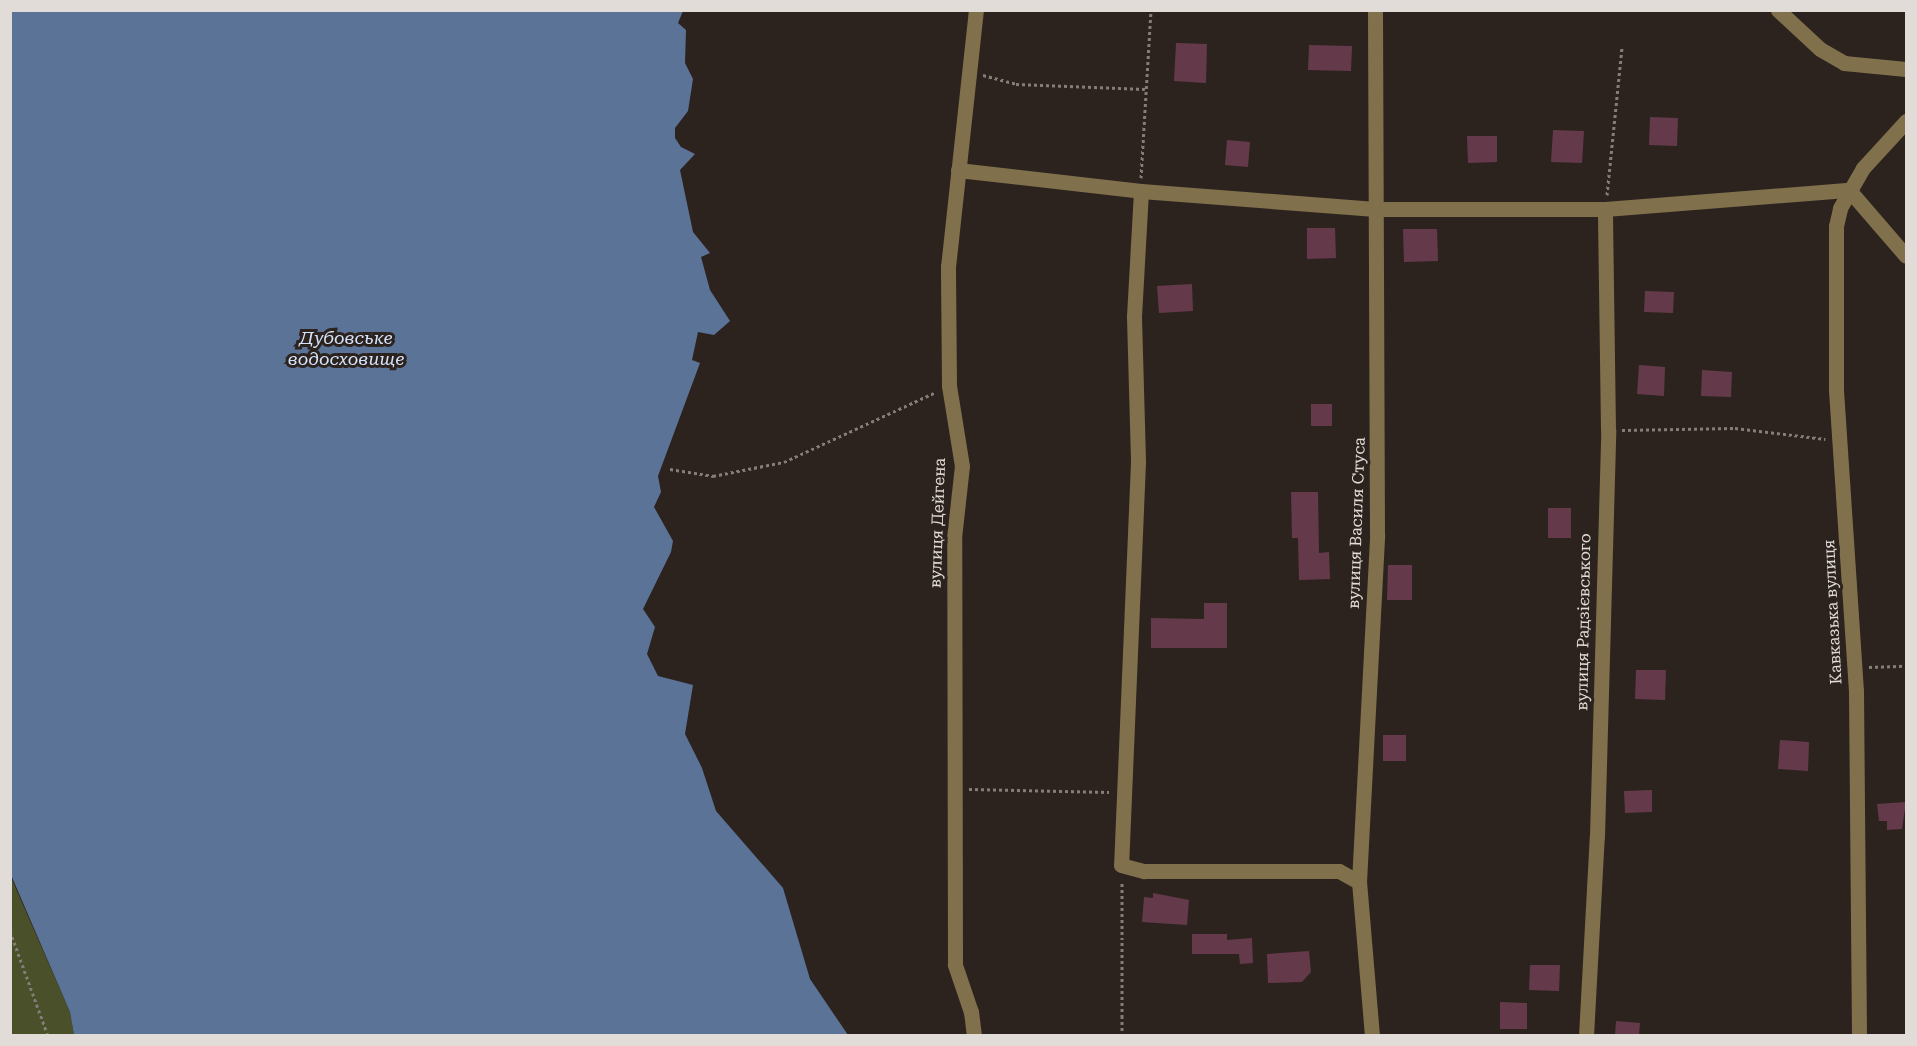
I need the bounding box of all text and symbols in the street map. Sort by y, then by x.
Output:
water label: Дубовське водосховище [288,328,404,370]
street label: вулиця Василя Стуса [1344,437,1370,609]
street label: вулиця Дейгена [926,457,950,589]
street label: вулиця Радзієвського [1573,533,1595,711]
street label: Кавказька вулиця [1820,539,1846,685]

